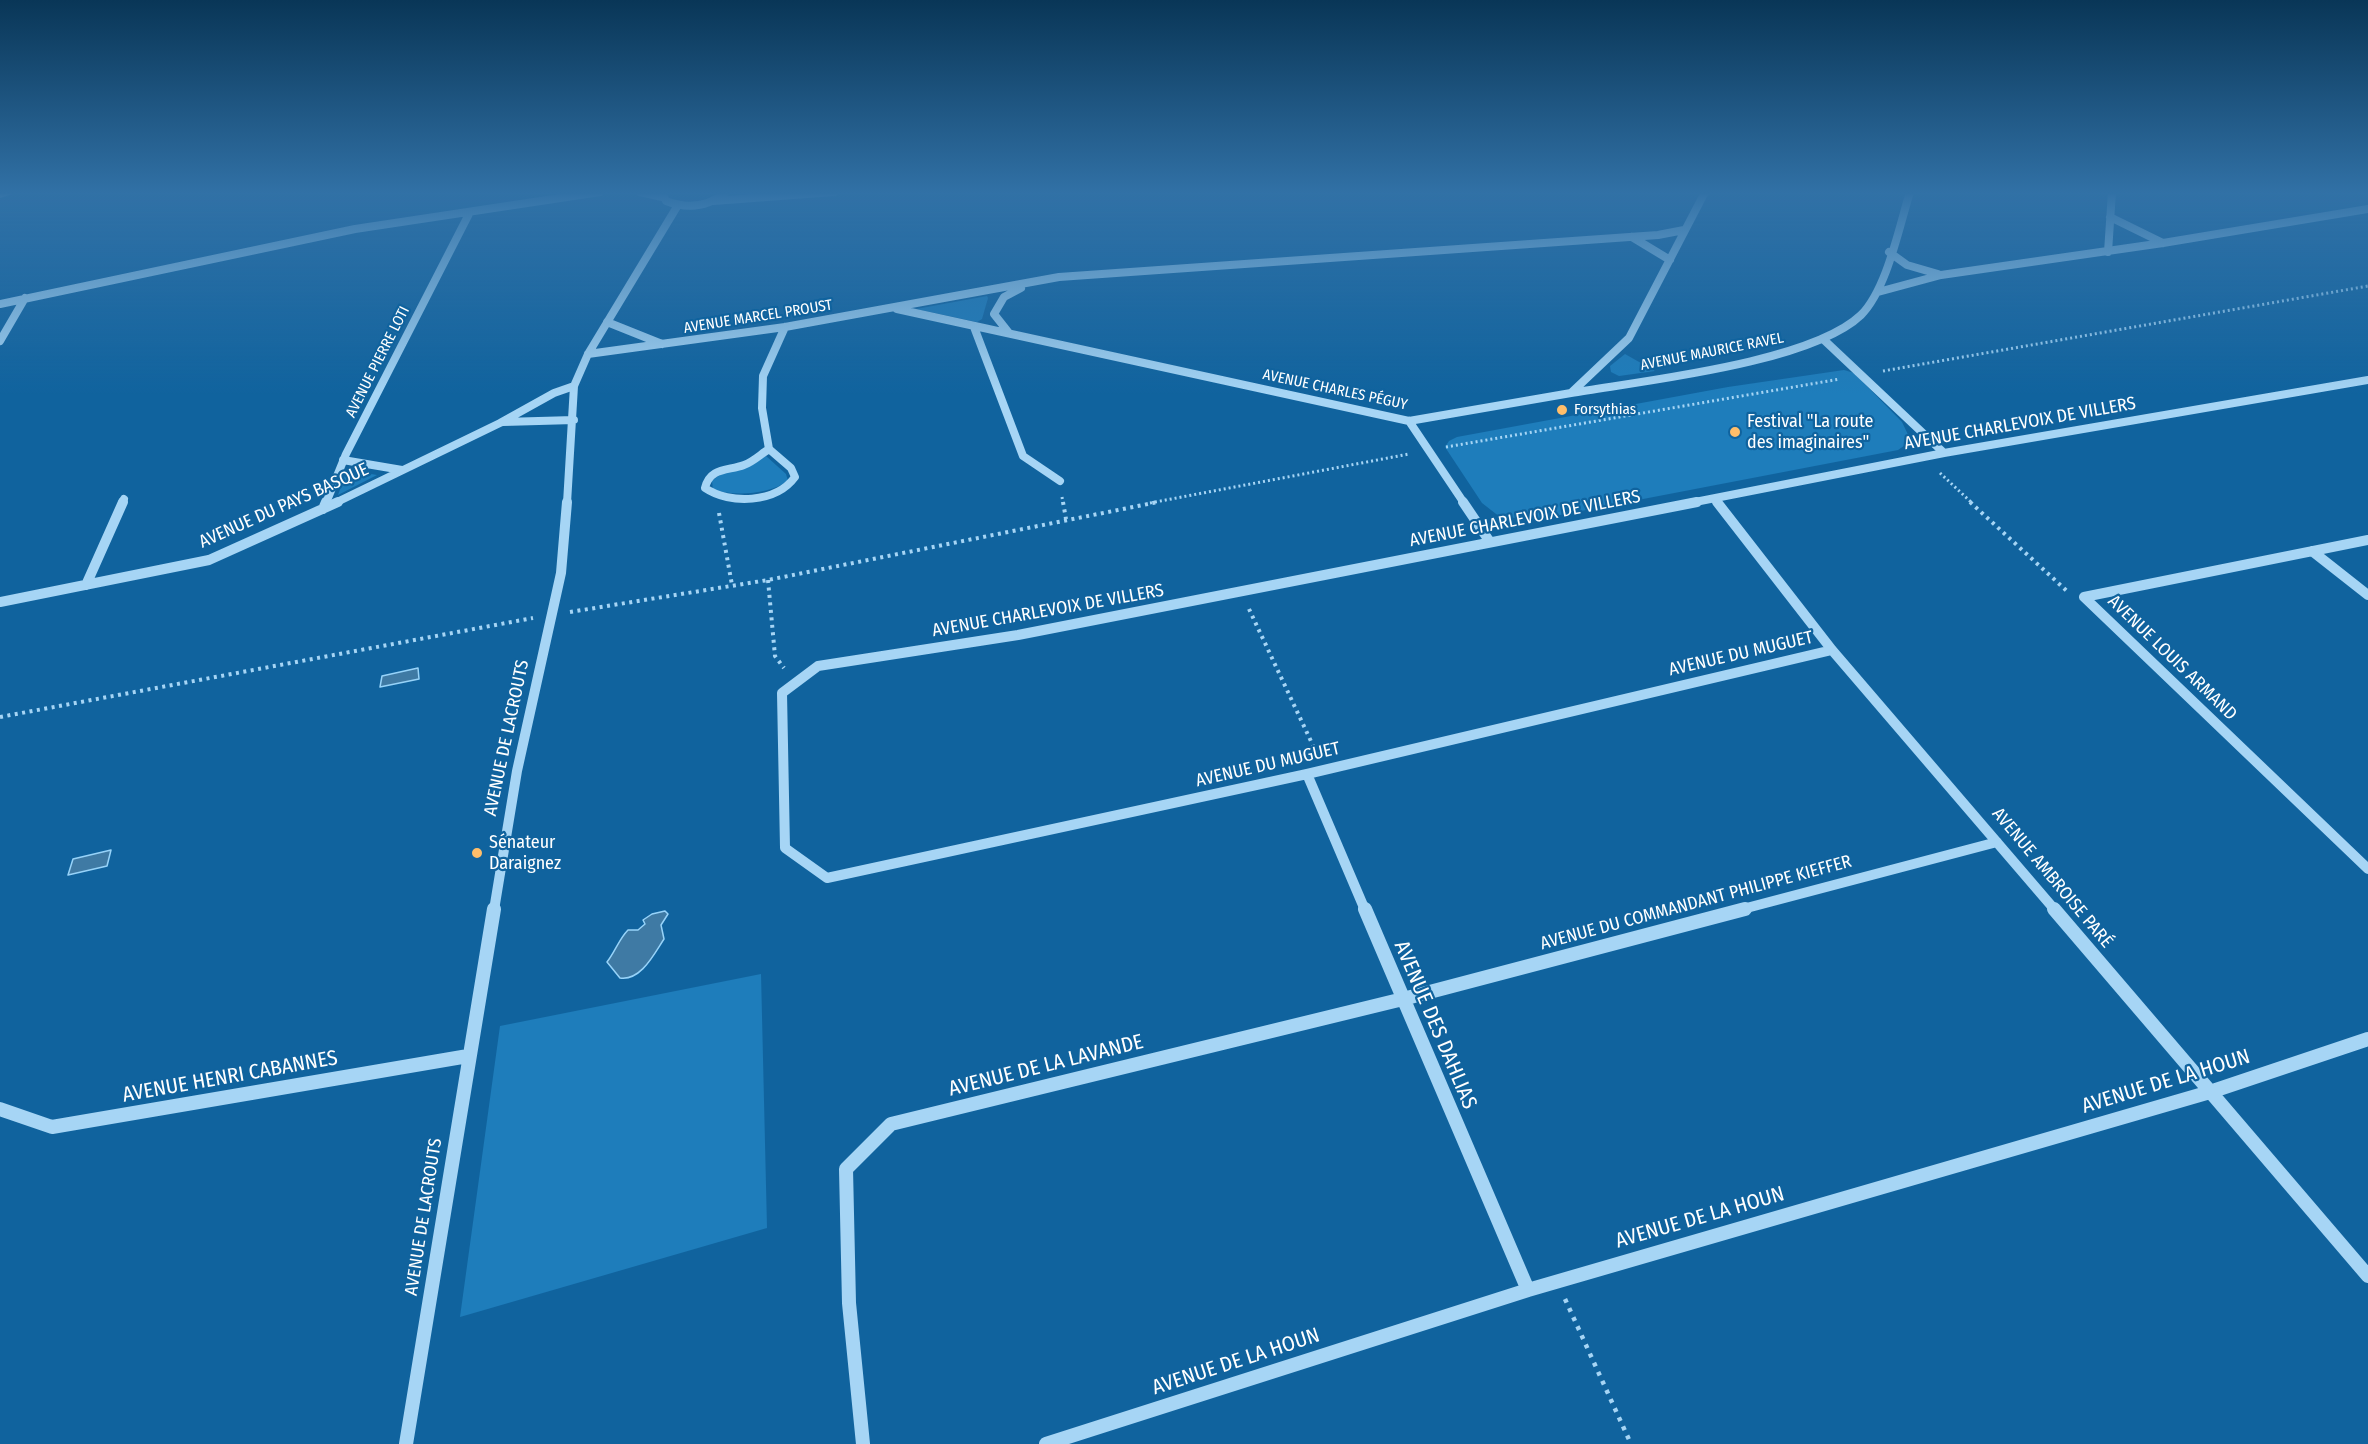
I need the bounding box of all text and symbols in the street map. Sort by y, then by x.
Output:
street label: AVENUE MARCEL PROUST [682,296,834,338]
street label: AVENUE PIERRE LOTI [342,303,414,421]
street label: AVENUE MAURICE RAVEL [1639,329,1785,375]
street label: AVENUE CHARLES PÉGUY [1261,366,1409,414]
street label: AVENUE CHARLEVOIX DE VILLERS [1902,393,2138,455]
place label: Forsythias [1574,401,1636,419]
marker: Forsythias [1555,403,1569,417]
place label: Festival "La route des imaginaires" [1747,411,1874,454]
marker: Festival "La route des imaginaires" [1728,425,1742,439]
street label: AVENUE DU PAYS BASQUE [196,459,372,553]
street label: AVENUE CHARLEVOIX DE VILLERS [1408,486,1642,552]
street label: AVENUE CHARLEVOIX DE VILLERS [930,580,1166,642]
street label: AVENUE LOUIS ARMAND [2103,591,2241,725]
street label: AVENUE DU MUGUET [1667,627,1815,681]
street label: AVENUE DE LACROUTS [480,658,534,818]
street label: AVENUE DU MUGUET [1194,738,1342,792]
street label: AVENUE AMBROISE PARÉ [1987,803,2117,953]
place label: Sénateur Daraignez [489,832,561,874]
marker: Sénateur Daraignez [470,846,484,860]
street label: AVENUE DU COMMANDANT PHILIPPE KIEFFER [1538,851,1854,955]
street label: AVENUE DES DAHLIAS [1388,937,1482,1113]
street label: AVENUE DE LA LAVANDE [946,1030,1146,1102]
street label: AVENUE DE LA HOUN [2079,1044,2253,1120]
street label: AVENUE HENRI CABANNES [120,1046,340,1108]
street label: AVENUE DE LACROUTS [401,1137,447,1297]
street label: AVENUE DE LA HOUN [1613,1182,1787,1254]
street label: AVENUE DE LA HOUN [1149,1323,1323,1401]

